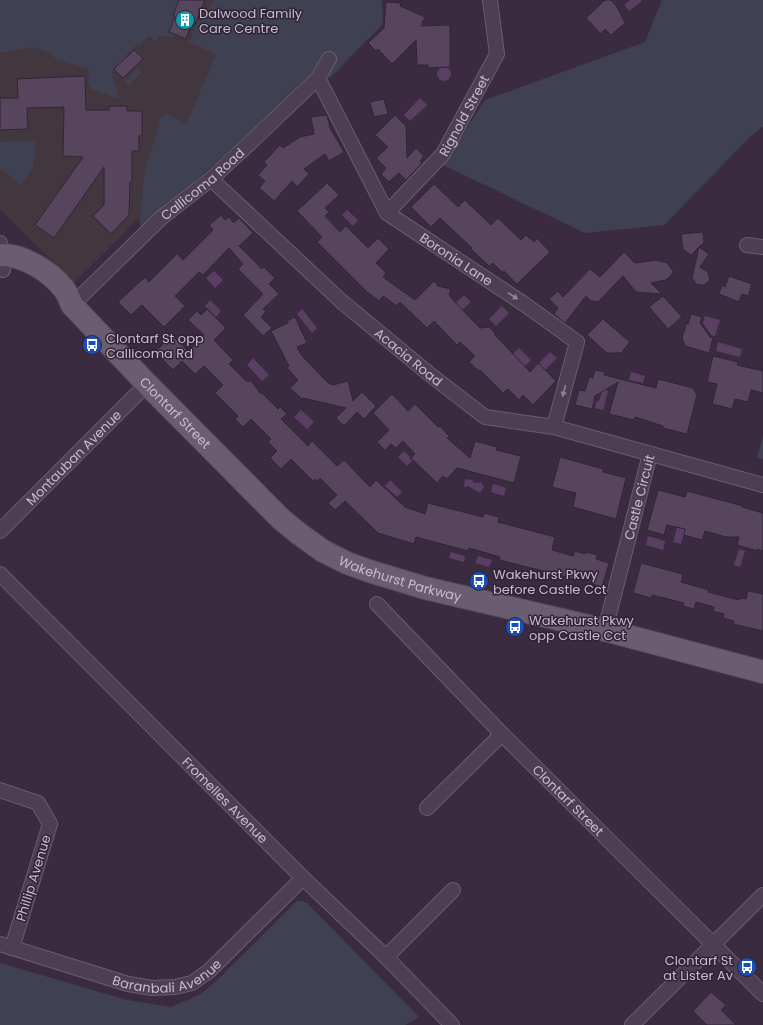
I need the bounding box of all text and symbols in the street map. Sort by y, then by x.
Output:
place label: Dalwood Family Care Centre [199,4,303,38]
building icon: Dalwood Family Care Centre [174,9,196,31]
street label: Rignold Street [434,71,494,160]
street label: Callicoma Road [157,144,249,225]
street label: Boronia Lane [416,228,496,291]
one-way arrow [507,293,518,300]
street label: Acacia Road [370,324,446,391]
place label: Clontarf St opp Callicoma Rd [106,329,204,363]
bus stop icon: Clontarf St opp Callicoma Rd [81,334,103,356]
street label: Clontarf Street [135,373,215,453]
one-way arrow [561,385,567,397]
street label: Montauban Avenue [22,406,126,510]
street label: Castle Circuit [619,452,660,542]
street label: Wakehurst Parkway [335,551,464,606]
place label: Wakehurst Pkwy before Castle Cct [493,565,607,599]
bus stop icon: Wakehurst Pkwy before Castle Cct [468,570,490,592]
place label: Wakehurst Pkwy opp Castle Cct [529,611,635,645]
bus stop icon: Wakehurst Pkwy opp Castle Cct [504,616,526,638]
street label: Fromelles Avenue [178,753,272,848]
street label: Clontarf Street [528,760,608,841]
street label: Phillip Avenue [11,832,56,924]
place label: Clontarf St at Lister Av [663,951,734,985]
street label: Baranbali Avenue [110,955,226,998]
bus stop icon: Clontarf St at Lister Av [736,956,758,978]

